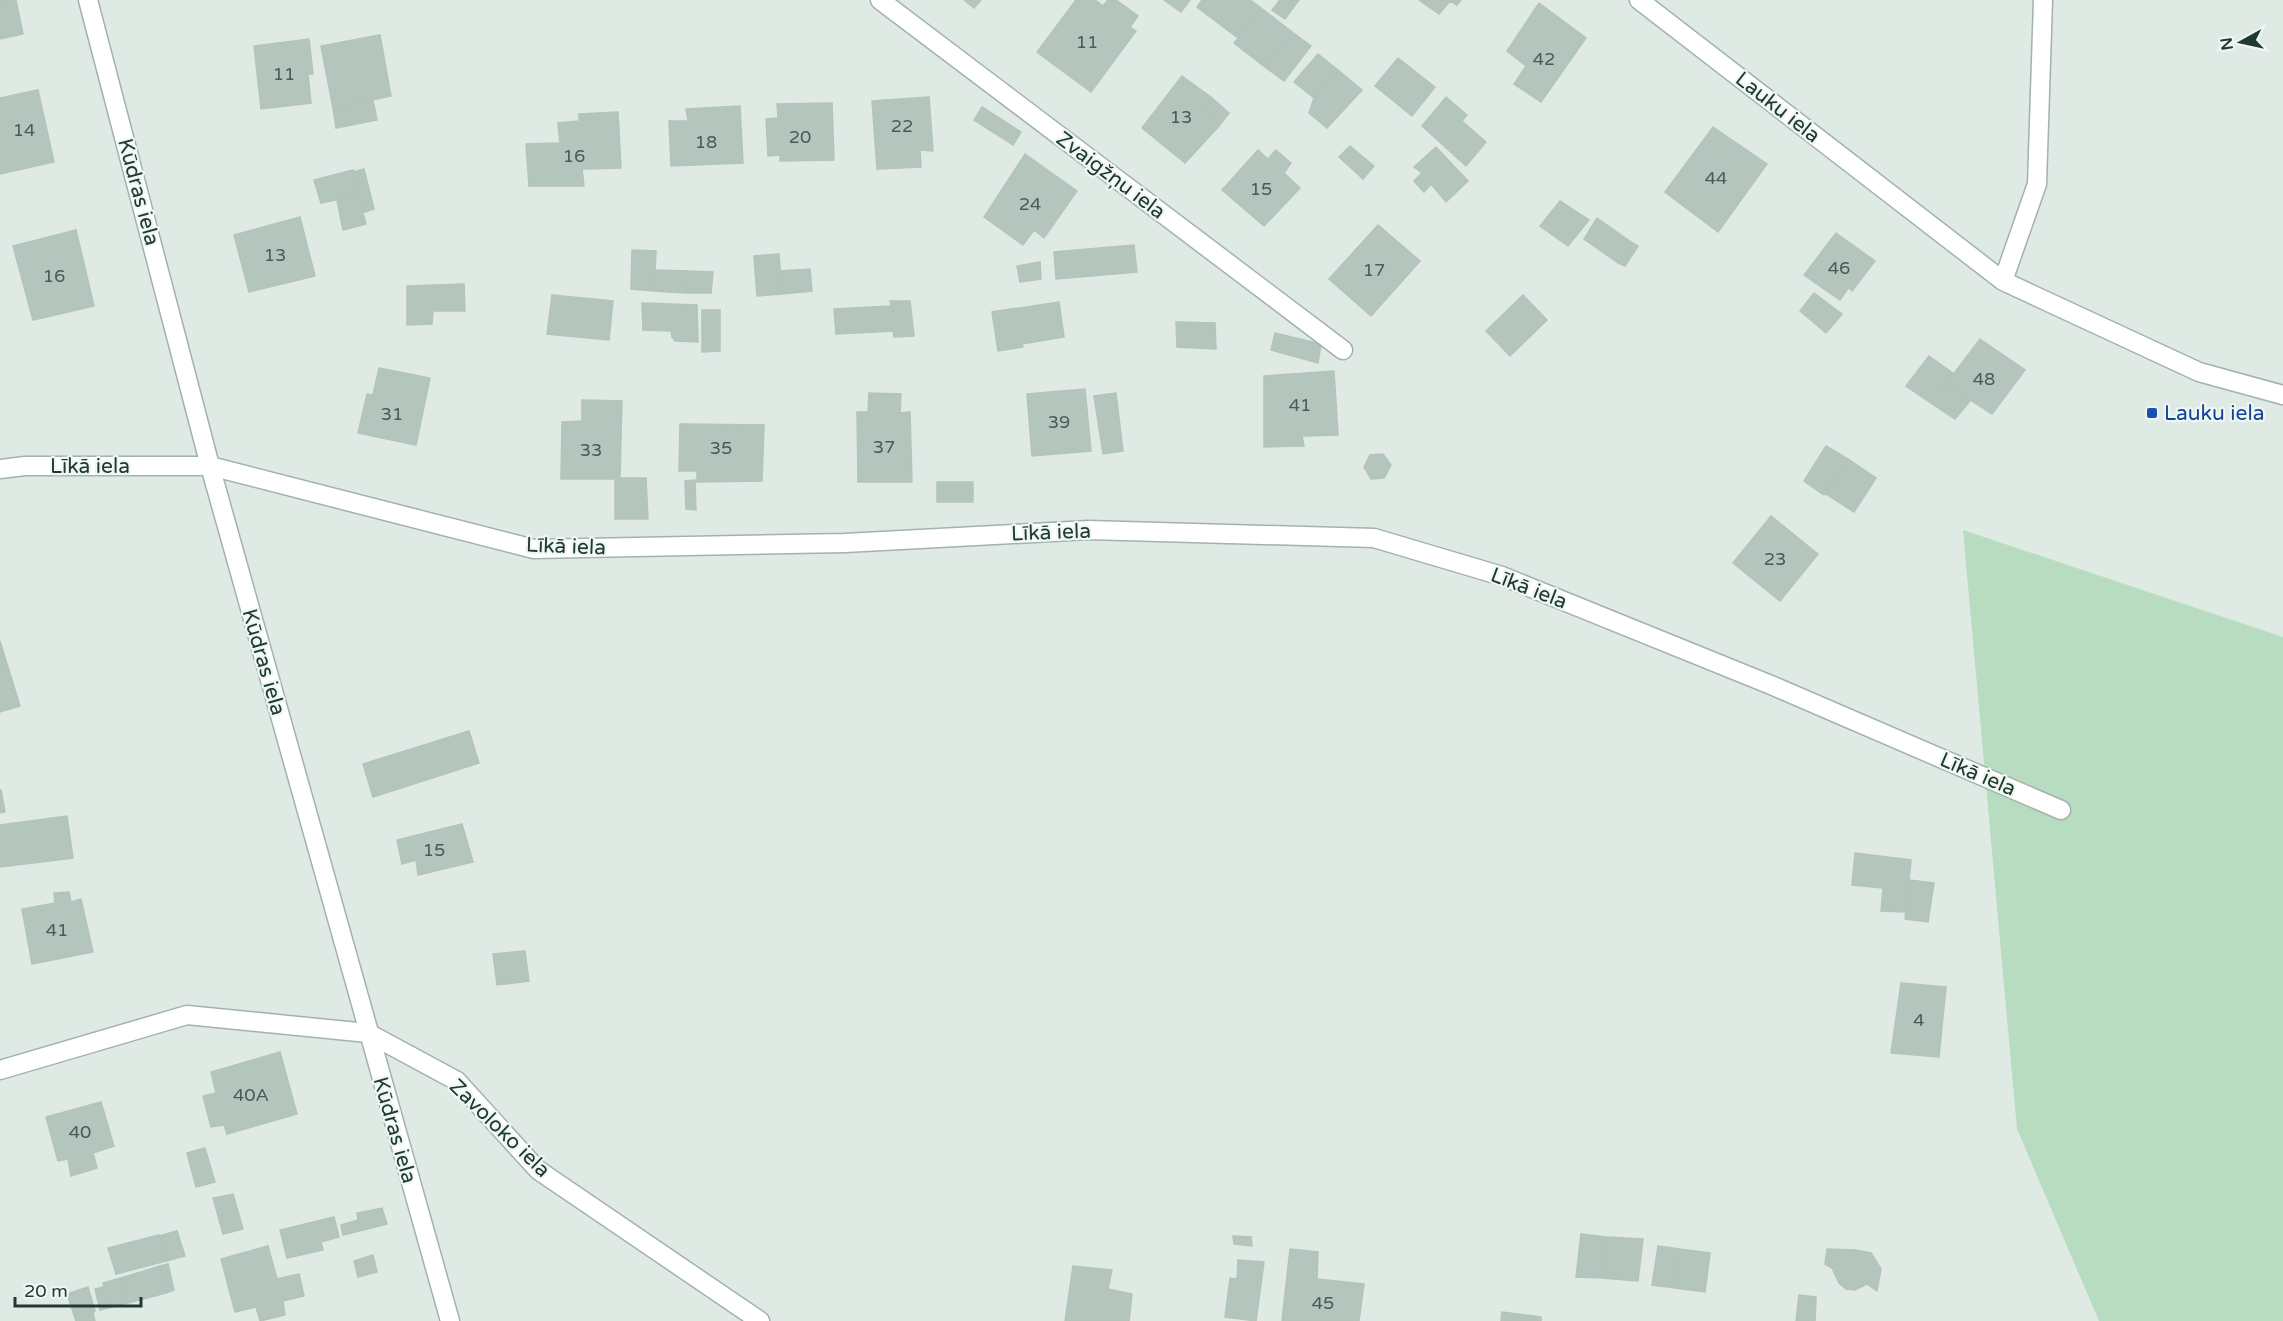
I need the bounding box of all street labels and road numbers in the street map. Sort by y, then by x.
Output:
street label: Lauku iela [1730,67,1825,148]
street label: Zvaigžņu iela [1051,126,1170,225]
street label: Kūdras iela [112,136,165,248]
street label: Līkā iela [50,454,130,479]
street label: Līkā iela [1011,519,1091,546]
street label: Līkā iela [526,533,606,560]
street label: Līkā iela [1487,562,1571,614]
street label: Kūdras iela [236,606,291,718]
street label: Līkā iela [1936,747,2019,802]
street label: Kūdras iela [367,1074,422,1186]
street label: Zavoloko iela [444,1074,555,1183]

